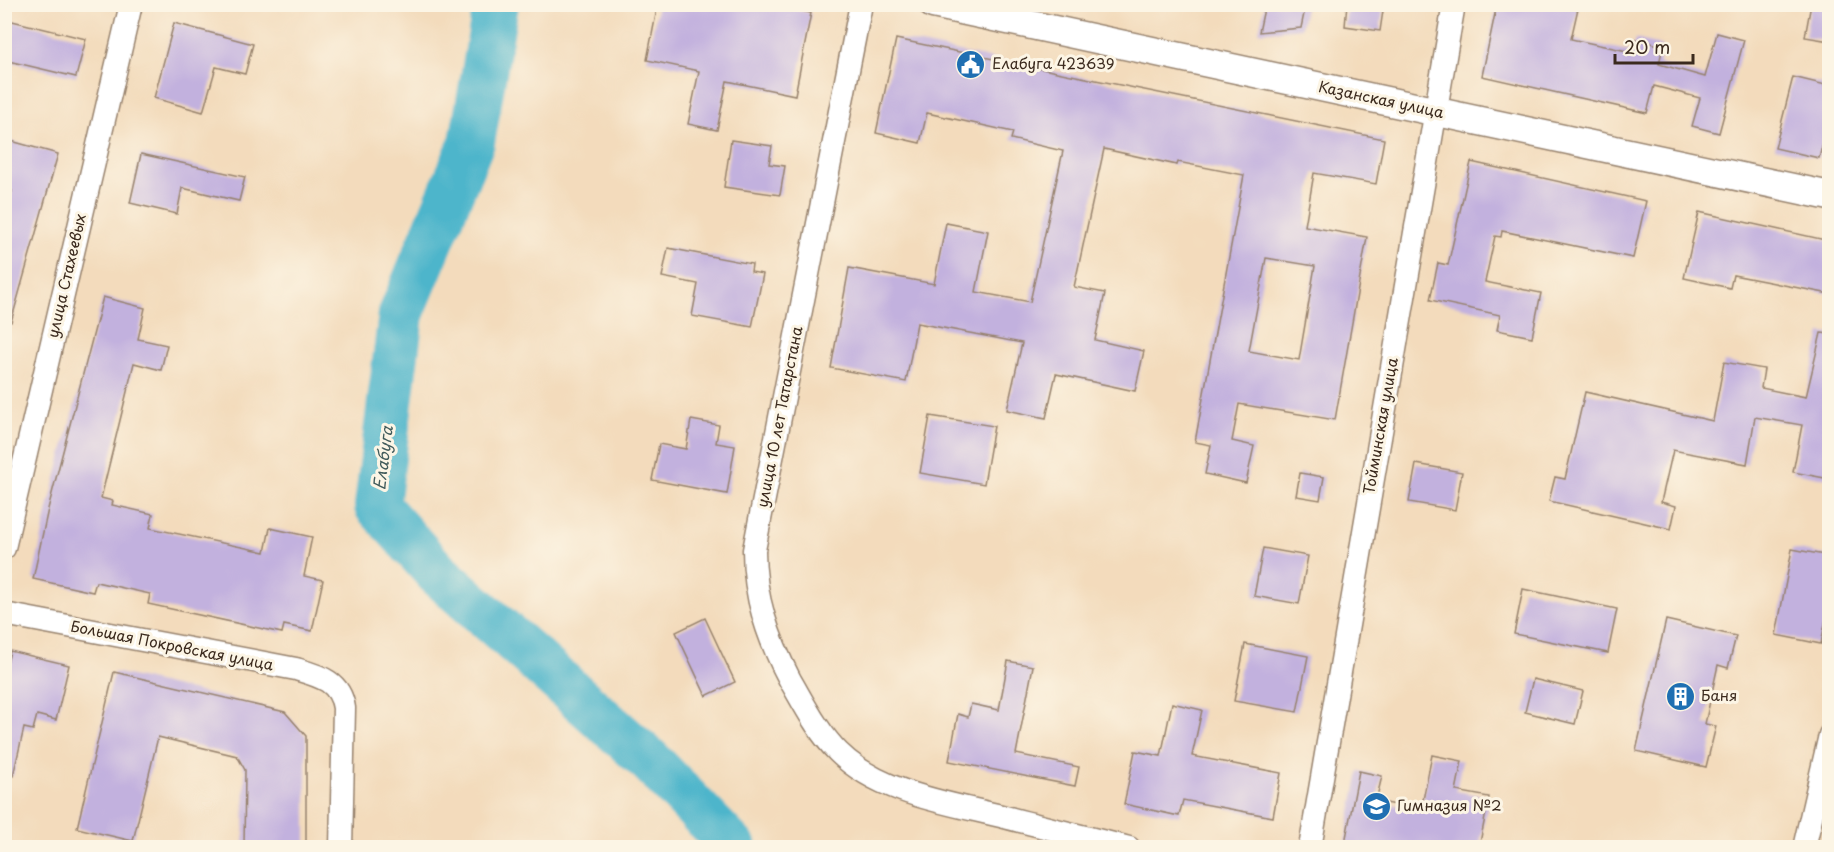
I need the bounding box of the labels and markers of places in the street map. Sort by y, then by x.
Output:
public building icon: Елабуга 423639 [955,48,987,80]
place label: Елабуга 423639 [992,51,1114,74]
building icon: Баня [1664,680,1696,712]
place label: Баня [1701,683,1737,706]
school or university icon: Гимназия №2 [1360,790,1392,822]
place label: Гимназия №2 [1397,793,1502,816]

